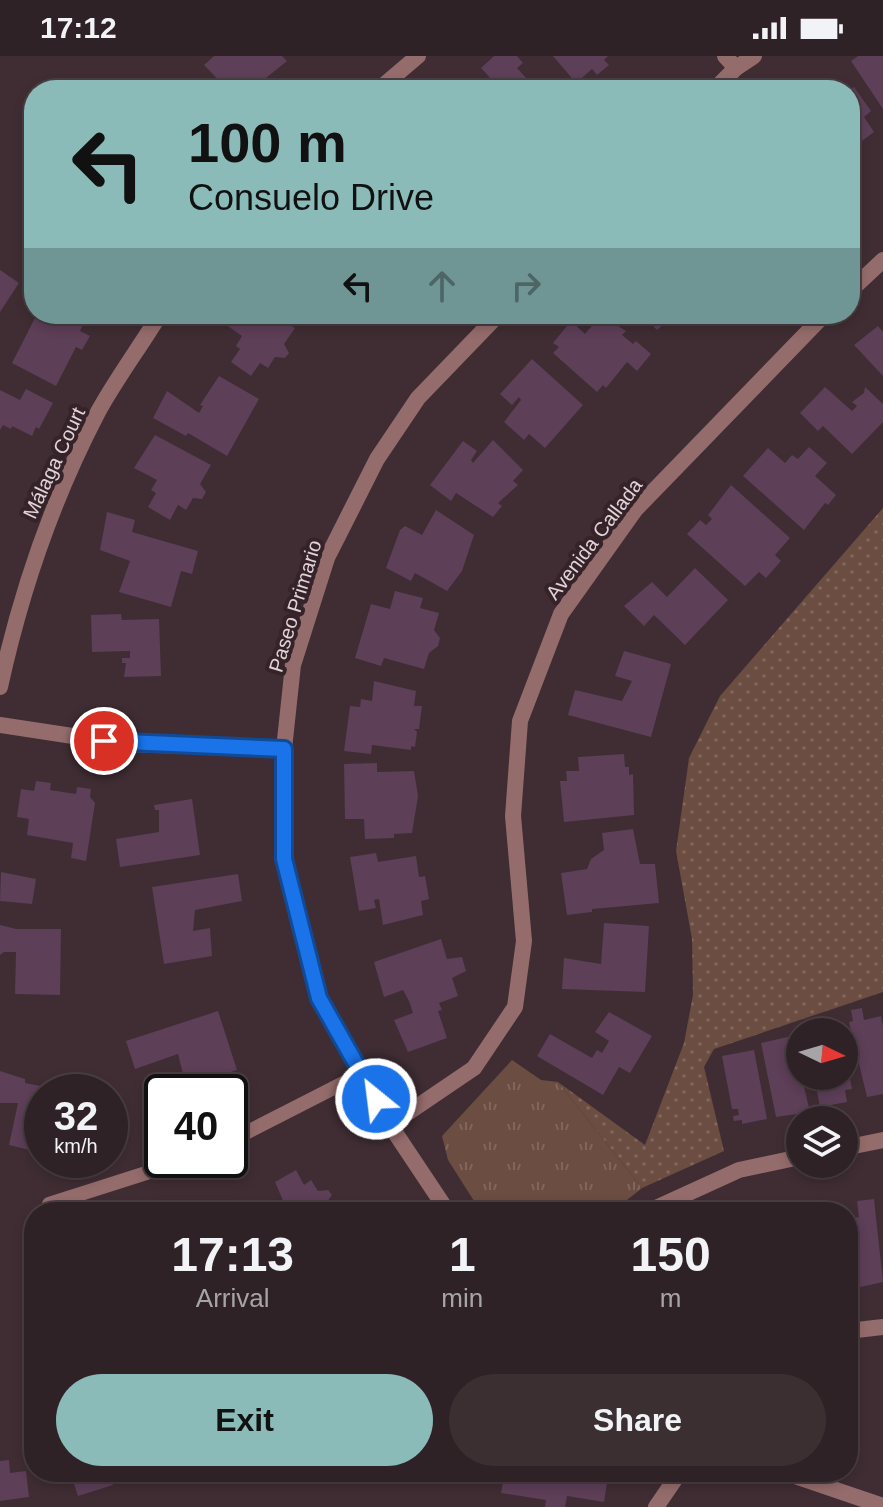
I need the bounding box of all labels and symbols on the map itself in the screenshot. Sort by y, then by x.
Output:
street label: Málaga Court [19,404,90,522]
street label: Avenida Callada [541,474,647,604]
street label: Paseo Primario [264,537,326,675]
pin [70,707,138,775]
north arrow [786,1018,858,1090]
position arrow [334,1057,418,1141]
speed limit sign: 40 [144,1074,248,1178]

